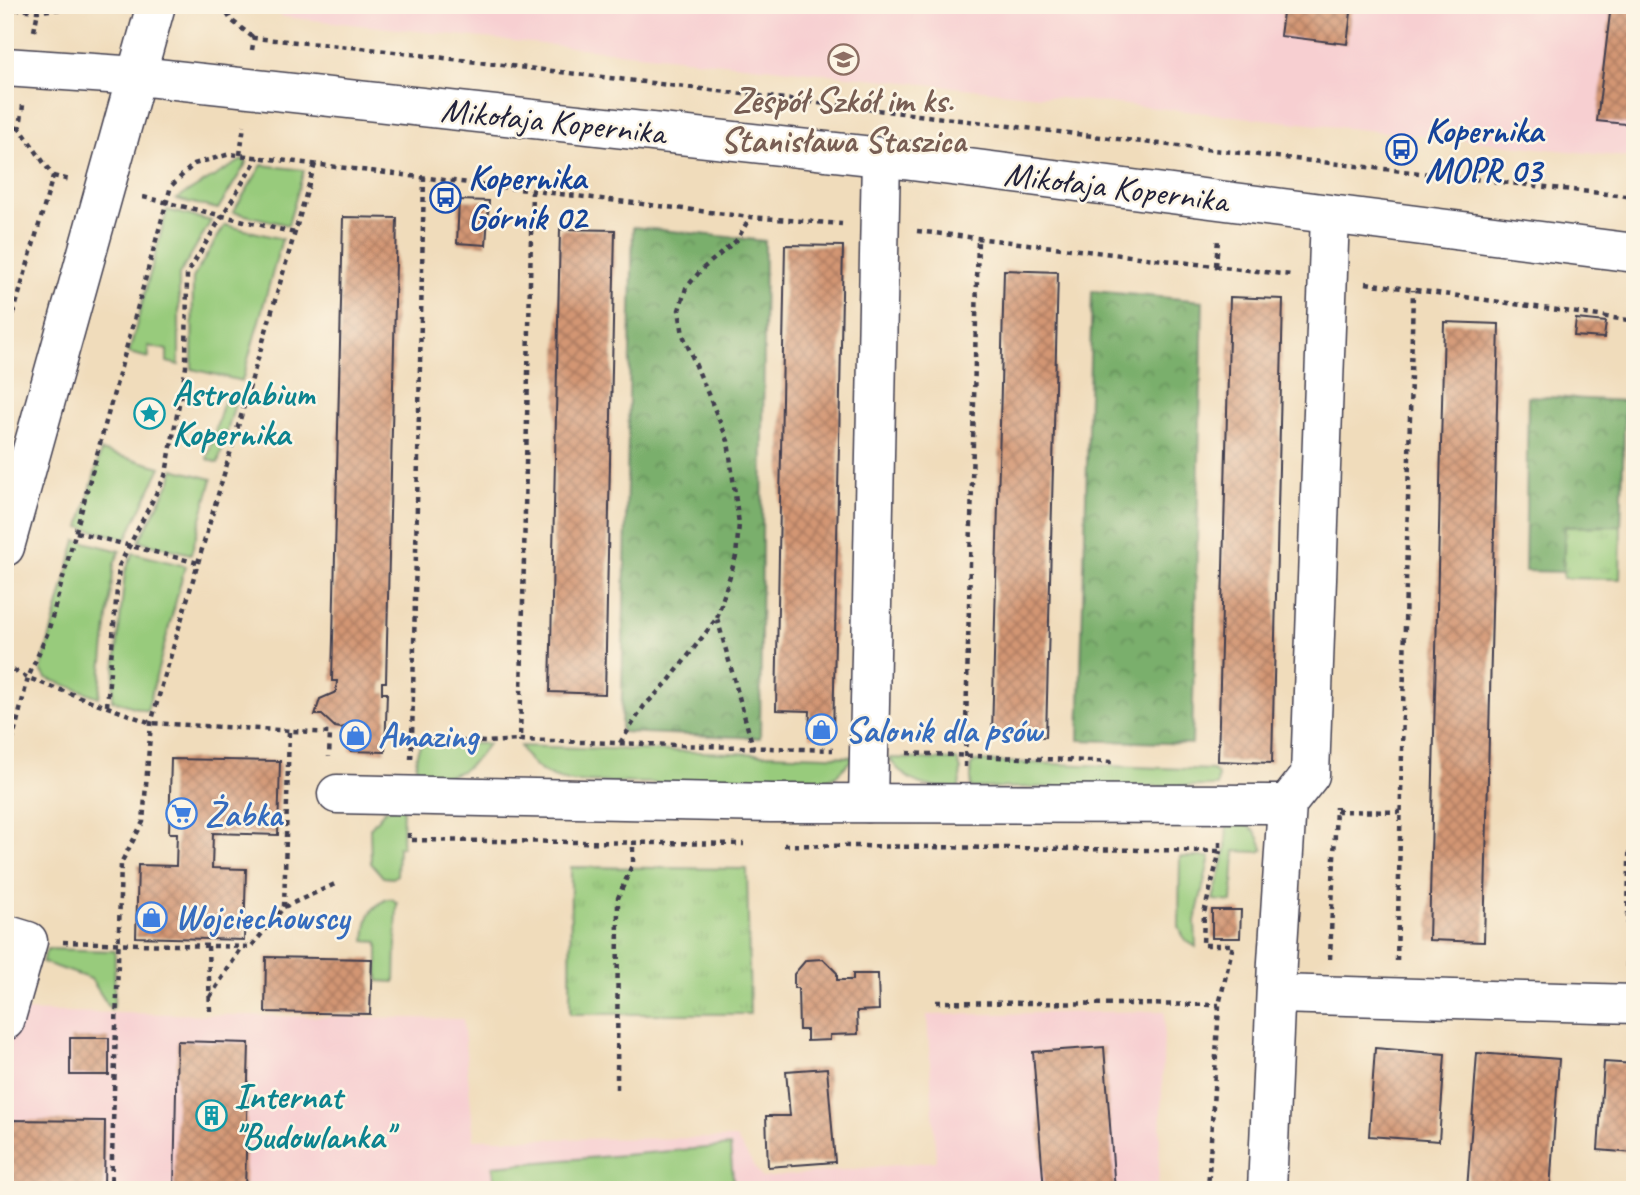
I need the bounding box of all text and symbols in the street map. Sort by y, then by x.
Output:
school or university icon: Zespół Szkół im ks. Stanisława Staszica [826,42,860,76]
place label: Zespół Szkół im ks. Stanisława Staszica [720,78,968,163]
street label: Mikołaja Kopernika [439,87,670,155]
place label: Kopernika MOPR 03 [1425,108,1546,193]
bus stop icon: Kopernika MOPR 03 [1385,133,1419,167]
street label: Mikołaja Kopernika [1002,151,1233,223]
place label: Kopernika Górnik 02 [468,155,589,240]
bus stop icon: Kopernika Górnik 02 [428,180,462,214]
place label: Astrolabium Kopernika [172,371,317,456]
place icon: Astrolabium Kopernika [132,396,166,430]
place label: Salonik dla psów [845,708,1044,753]
place label: Amazing [378,713,480,758]
shop icon: Salonik dla psów [805,713,839,747]
shop icon: Amazing [338,718,372,752]
place label: Żabka [205,792,285,837]
supermarket icon: Żabka [165,797,199,831]
place label: Wojciechowscy [175,895,352,940]
shop icon: Wojciechowscy [135,900,169,934]
place label: Internat "Budowlanka" [234,1074,400,1159]
building icon: Internat "Budowlanka" [194,1099,228,1133]

